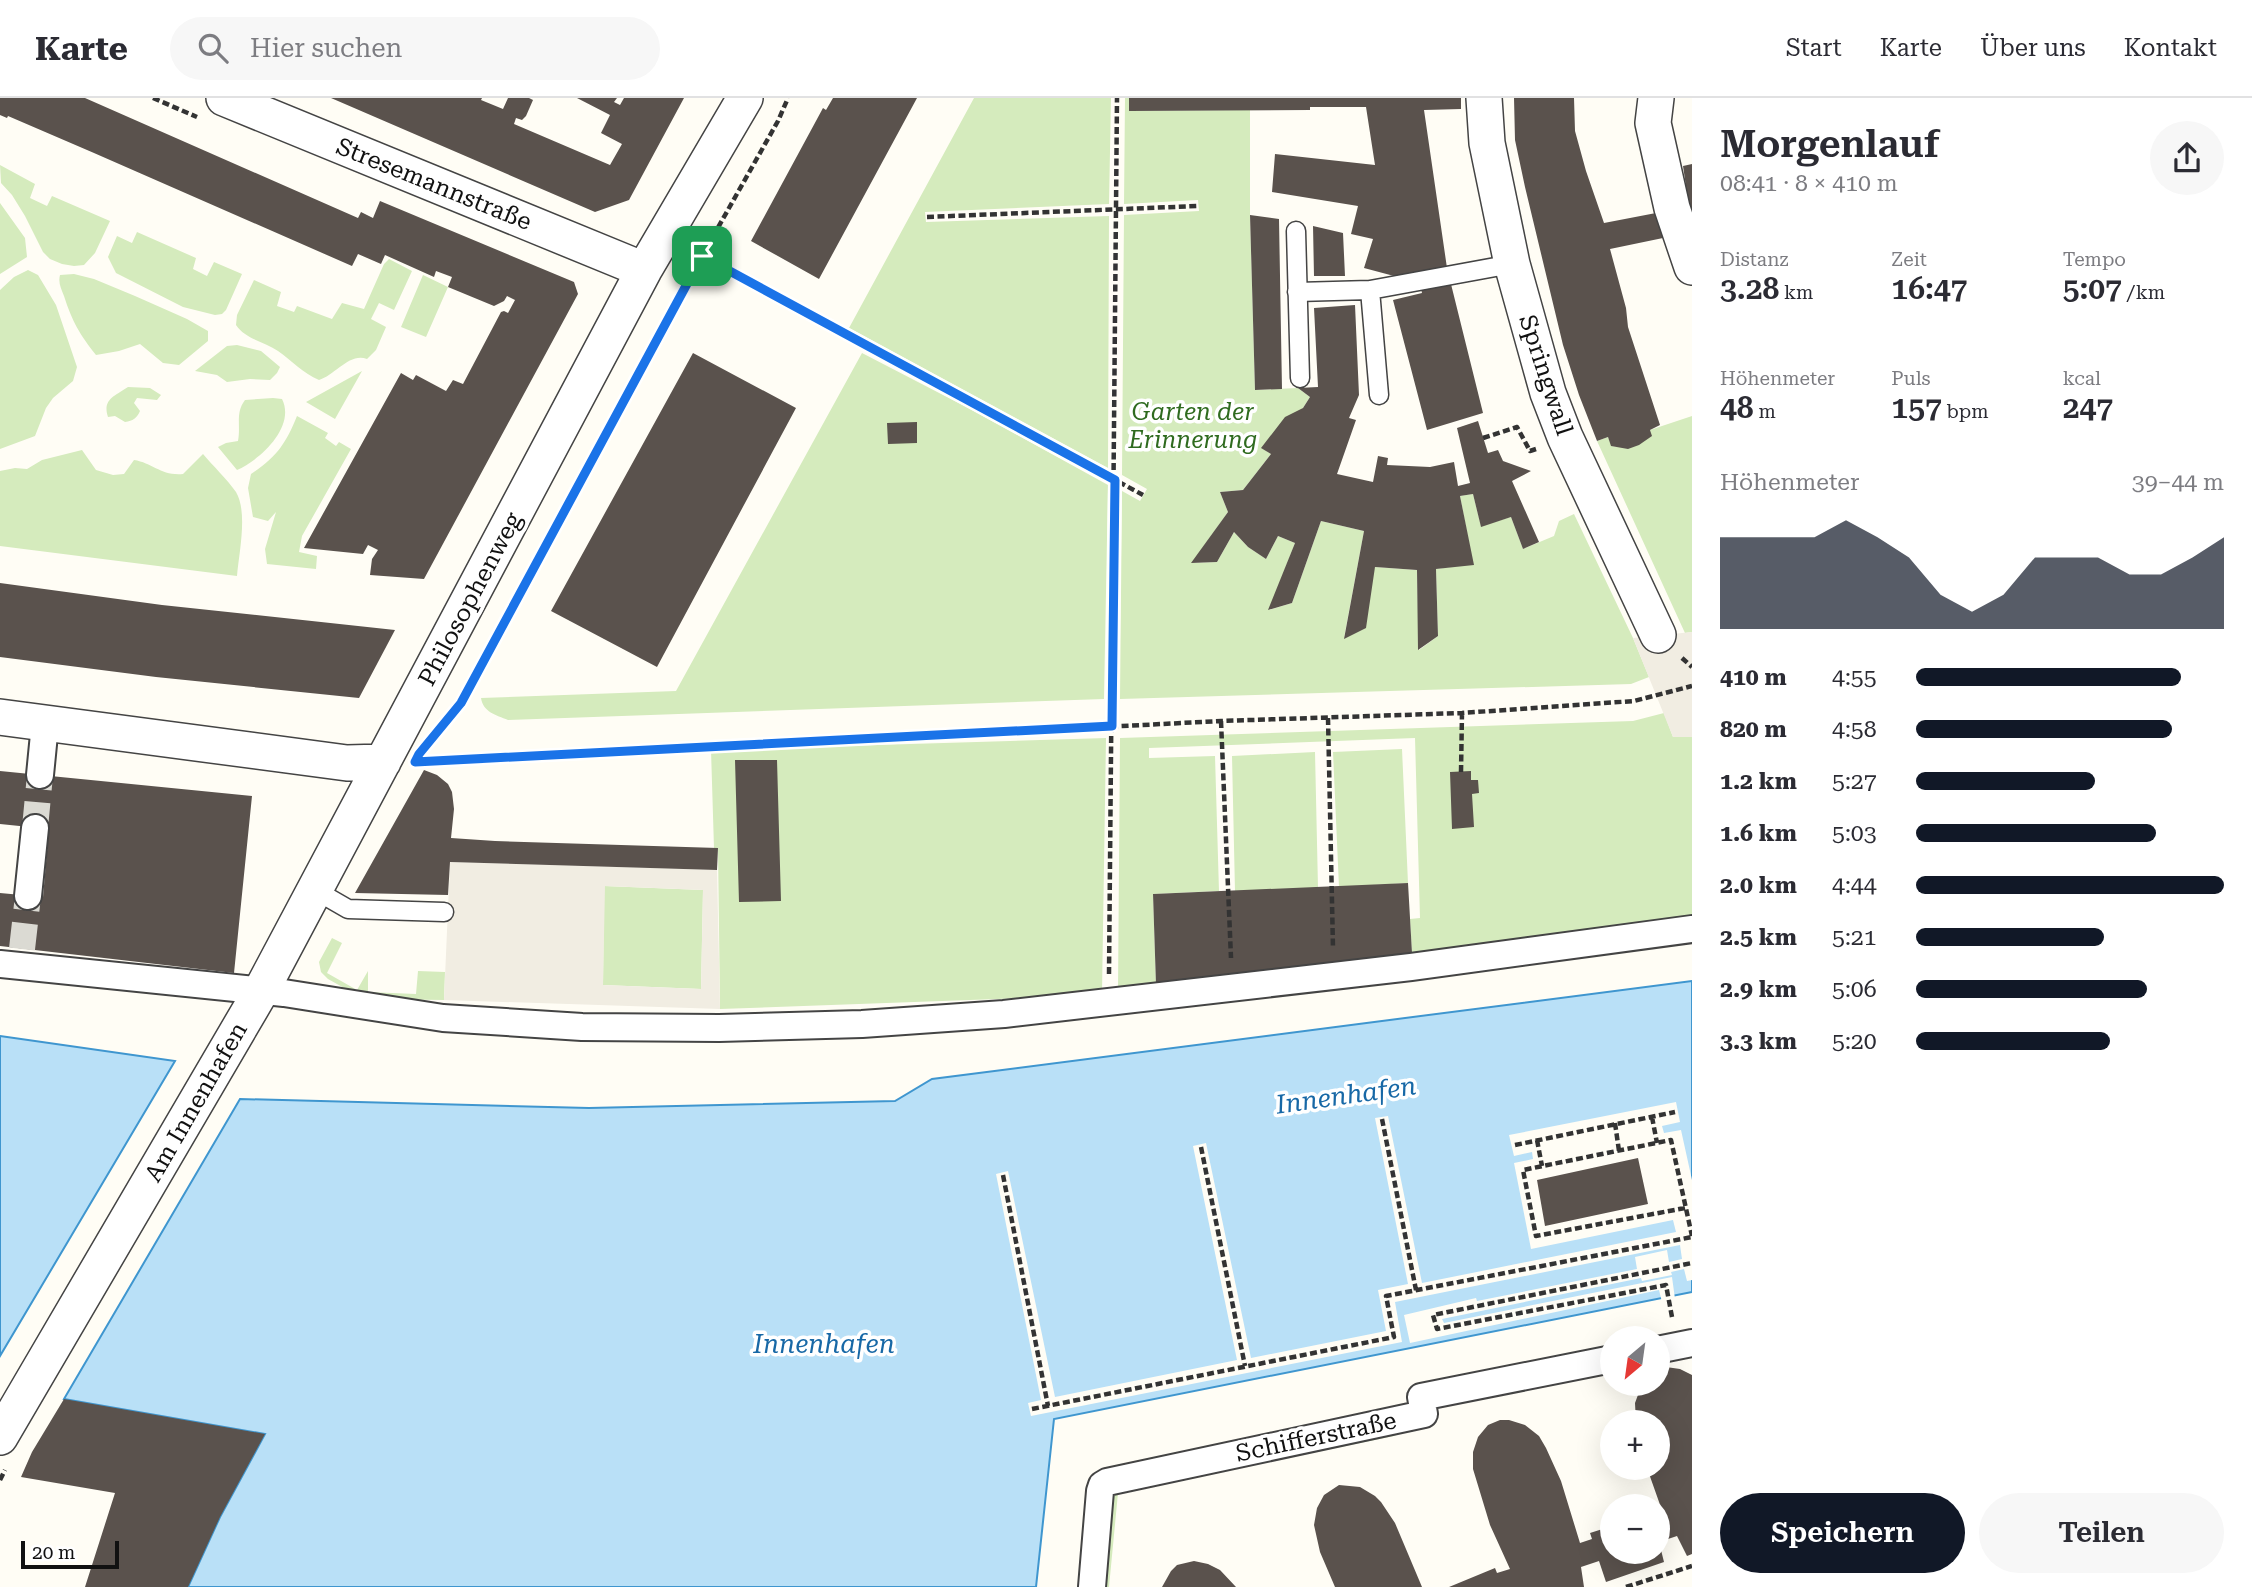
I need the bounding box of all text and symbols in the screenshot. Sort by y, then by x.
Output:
search box [170,17,660,80]
text: Karte [35,29,128,68]
icon: search [194,29,232,67]
text: Hier suchen [250,33,402,63]
text: Start [1786,34,1842,62]
text: Karte [1880,34,1942,62]
text: Über uns [1980,34,2086,62]
text: Kontakt [2124,34,2217,62]
button: share [2150,121,2224,195]
text: Morgenlauf [1720,122,1939,166]
street label: Stresemannstraße [332,132,536,236]
text: 08:41 · 8 × 410 m [1720,170,1898,197]
pin [672,226,732,286]
icon: arrive [683,237,721,275]
text: Distanz [1720,248,1788,271]
text: Zeit [1891,248,1927,271]
text: Tempo [2063,248,2126,271]
text: 3.28 [1720,271,1779,306]
text: 16:47 [1891,271,1967,306]
text: 5:07 [2063,271,2122,306]
text: km [1779,281,1813,304]
text: /km [2122,281,2165,304]
street label: Springwall [1513,311,1579,439]
text: Höhenmeter [1720,367,1835,390]
text: Puls [1891,367,1931,390]
text: kcal [2063,367,2101,390]
text: 48 [1720,390,1754,425]
text: 157 [1891,390,1942,425]
text: 247 [2063,390,2113,425]
park label: Garten der Erinnerung [1128,398,1257,454]
text: m [1754,400,1776,423]
text: bpm [1942,400,1989,423]
text: Höhenmeter [1720,469,1859,496]
text: 39–44 m [2132,469,2224,496]
street label: Philosophenweg [413,507,528,690]
text: 410 m [1720,664,1787,691]
text: 4:55 [1832,664,1877,691]
text: 820 m [1720,716,1787,743]
text: 4:58 [1832,716,1877,743]
text: 1.2 km [1720,768,1797,795]
text: 5:27 [1832,768,1877,795]
text: 1.6 km [1720,820,1797,847]
text: 5:03 [1832,820,1877,847]
text: 2.0 km [1720,872,1797,899]
text: 4:44 [1832,872,1877,899]
text: 2.5 km [1720,924,1797,951]
text: 5:21 [1832,924,1877,951]
text: 2.9 km [1720,976,1797,1003]
text: 5:06 [1832,976,1877,1003]
street label: Am Innenhafen [139,1017,253,1187]
text: 3.3 km [1720,1028,1797,1055]
text: 5:20 [1832,1028,1877,1055]
water label: Innenhafen [1273,1070,1418,1120]
north arrow [1600,1326,1670,1396]
map controls [1600,1326,1670,1564]
water label: Innenhafen [752,1329,895,1359]
street label: Schifferstraße [1233,1406,1399,1468]
button: + [1600,1410,1670,1480]
button: Speichern [1720,1493,1965,1573]
button: Teilen [1979,1493,2224,1573]
button: − [1600,1494,1670,1564]
scale bar [21,1538,119,1570]
text: 20 m [32,1541,75,1564]

